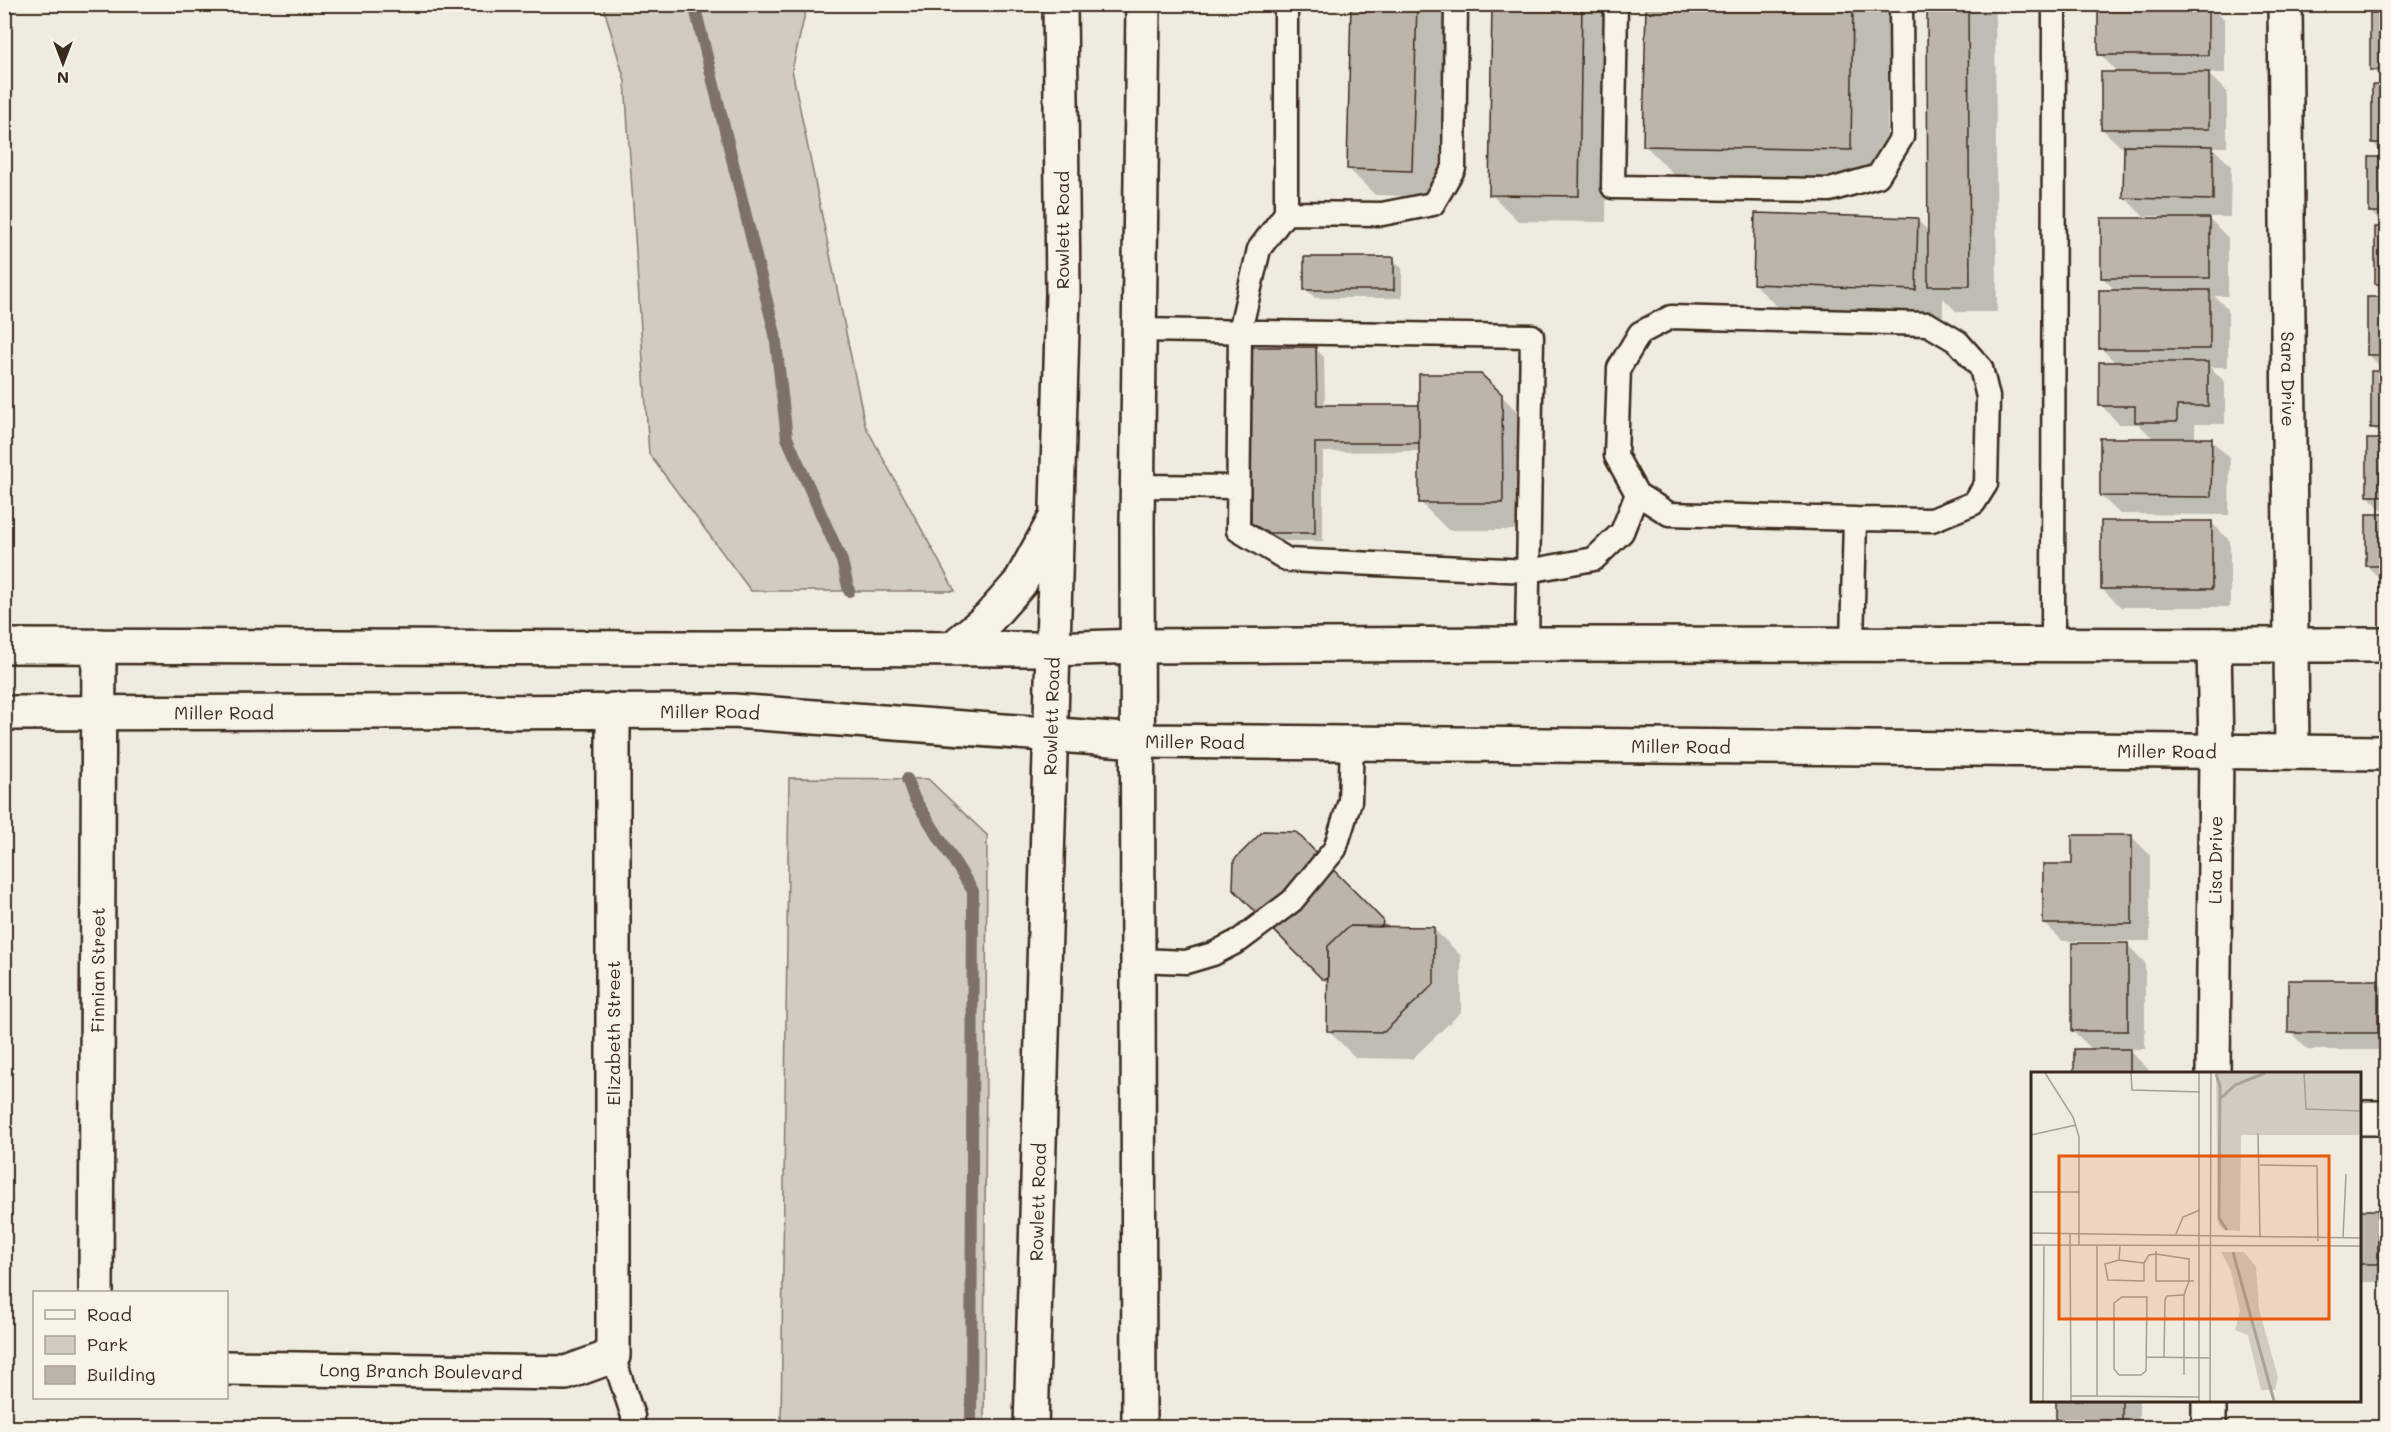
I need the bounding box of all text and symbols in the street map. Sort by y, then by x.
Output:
north arrow [33,33,93,93]
text: N [57,68,69,89]
street label: Rowlett Road [1050,171,1074,289]
street label: Sara Drive [2276,331,2301,427]
street label: Rowlett Road [1037,657,1065,776]
street label: Miller Road [660,699,761,725]
street label: Miller Road [174,700,274,725]
street label: Miller Road [1145,729,1245,754]
street label: Miller Road [1631,734,1731,759]
street label: Miller Road [2117,738,2217,763]
street label: Lisa Drive [2203,816,2227,904]
street label: Finnian Street [85,907,110,1033]
street label: Elizabeth Street [601,960,625,1106]
inset map [2031,1072,2361,1402]
street label: Rowlett Road [1024,1143,1051,1262]
legend [33,1291,228,1399]
text: Road [87,1302,132,1326]
text: Park [87,1332,128,1356]
street label: Long Branch Boulevard [319,1357,523,1384]
text: Building [87,1362,155,1386]

